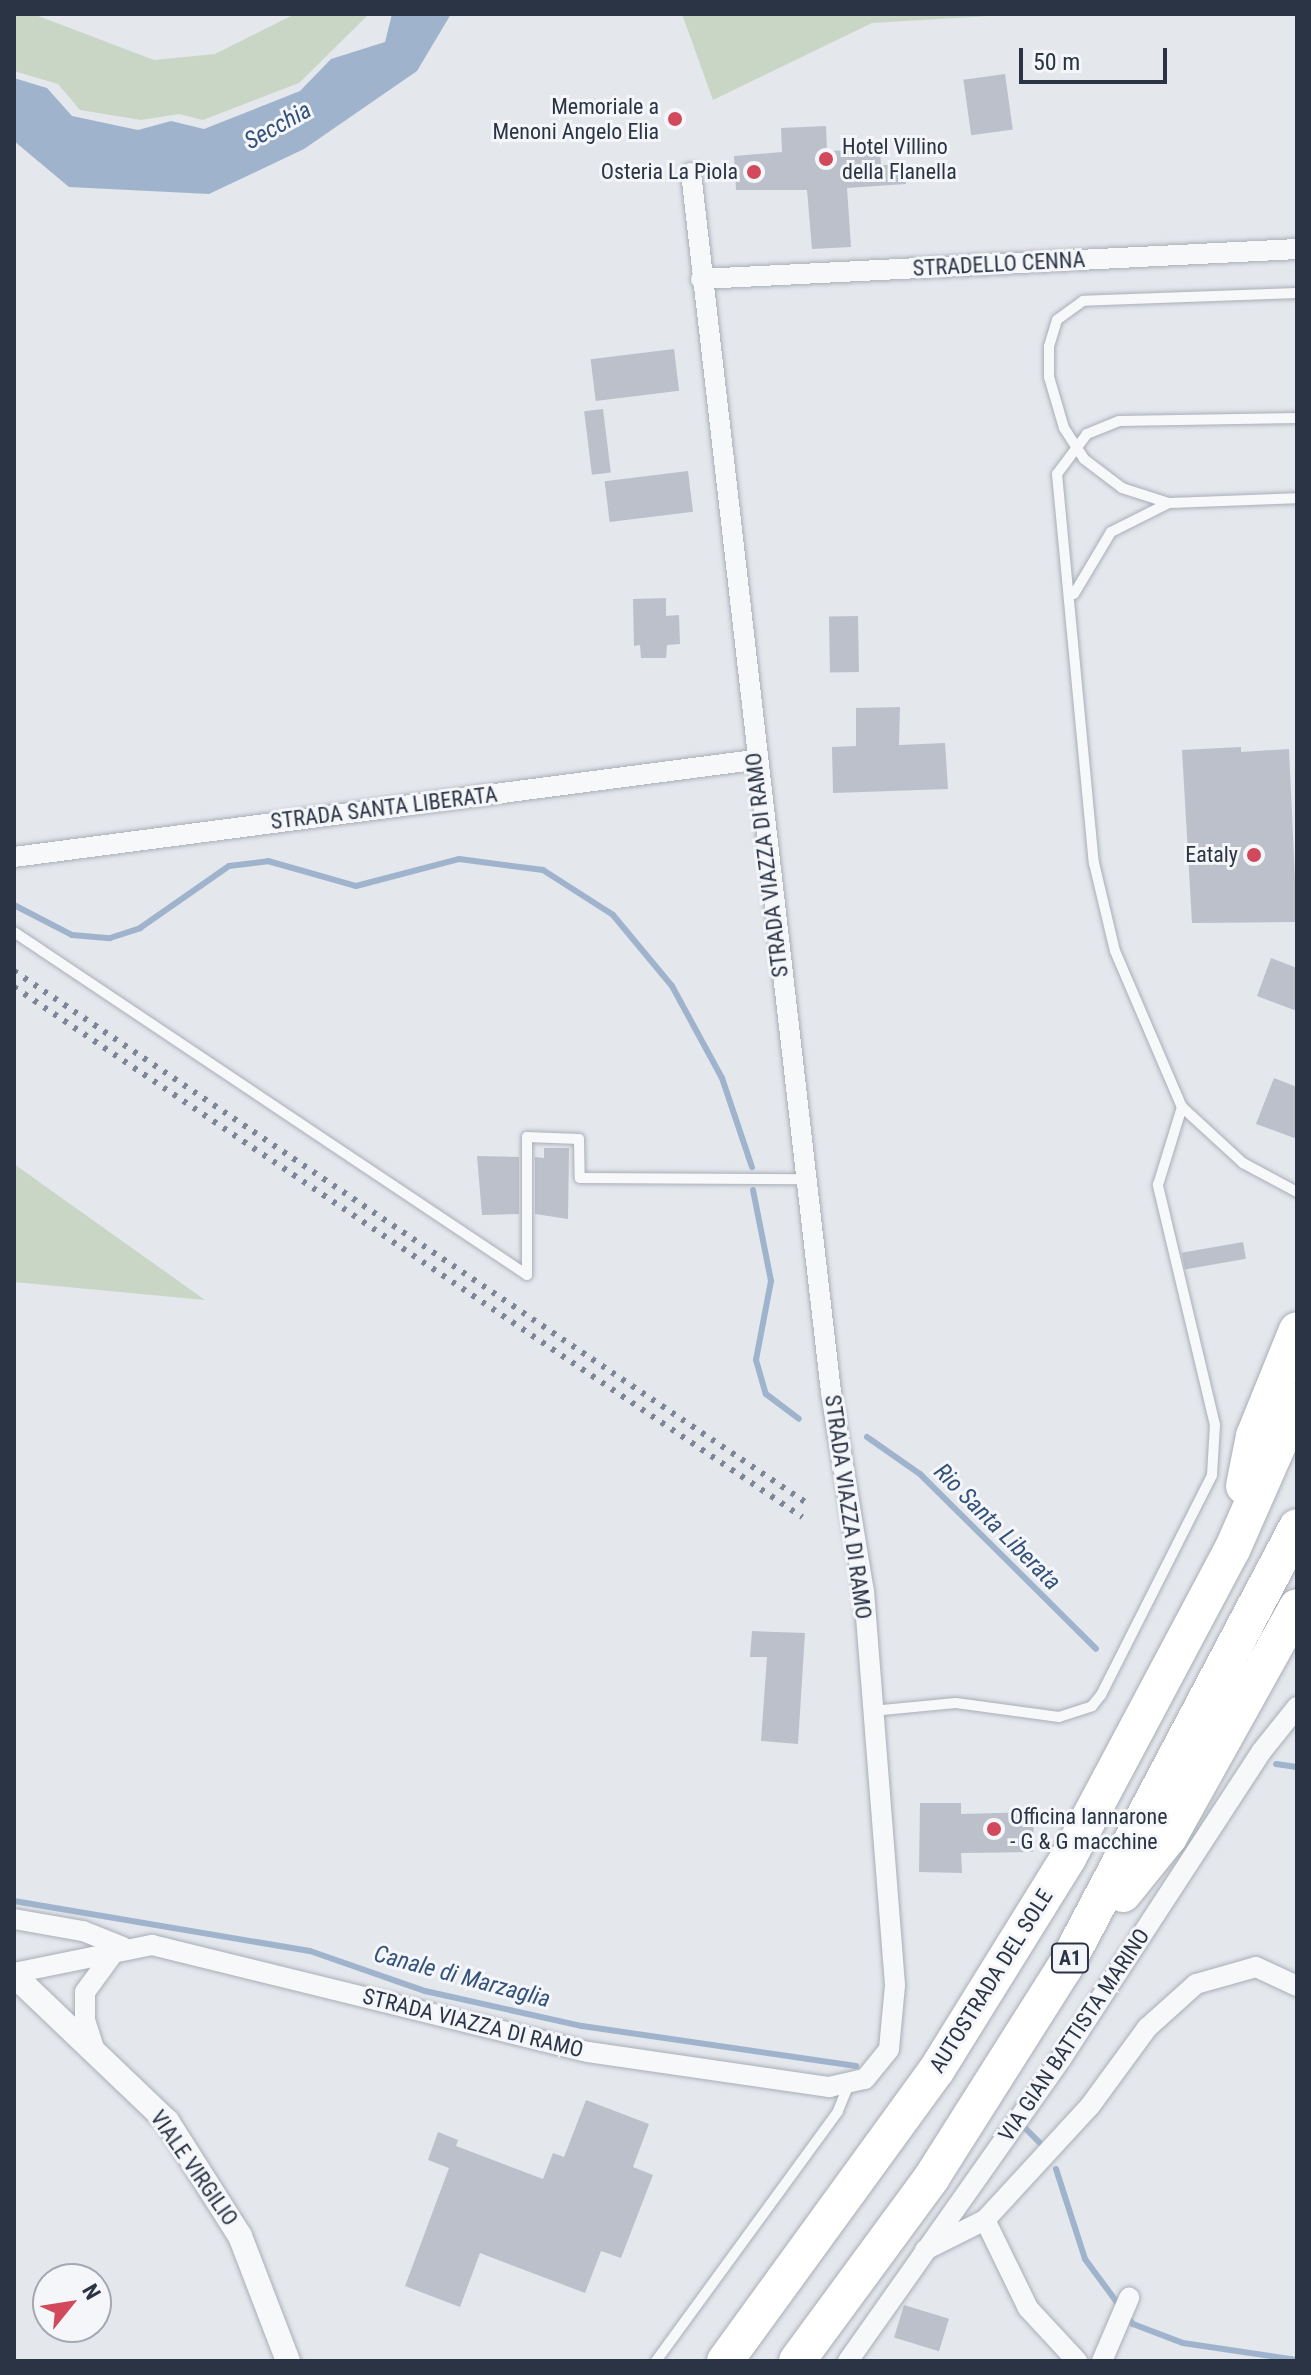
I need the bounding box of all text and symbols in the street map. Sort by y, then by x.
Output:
scale bar [1023,32,1171,82]
text: 50 m [1033,48,1080,76]
place label: Memoriale a Menoni Angelo Elia [492,93,659,144]
water label: Secchia [239,96,317,156]
marker: Memoriale a Menoni Angelo Elia [666,110,684,128]
place label: Hotel Villino della Flanella [842,133,957,184]
marker: Hotel Villino della Flanella [817,150,835,168]
place label: Osteria La Piola [601,159,738,185]
marker: Osteria La Piola [745,163,763,181]
street label: STRADELLO CENNA [912,246,1086,282]
street label: STRADA VIAZZA DI RAMO [740,751,794,979]
street label: STRADA SANTA LIBERATA [269,781,499,835]
place label: Eataly [1185,842,1238,868]
marker: Eataly [1245,846,1263,864]
street label: STRADA VIAZZA DI RAMO [819,1393,877,1621]
water label: Rio Santa Liberata [928,1458,1066,1596]
place label: Officina Iannarone - G & G macchine [1010,1803,1167,1854]
marker: Officina Iannarone - G & G macchine [985,1820,1003,1838]
street label: AUTOSTRADA DEL SOLE [924,1884,1058,2078]
street label: VIA GIAN BATTISTA MARINO [993,1924,1155,2146]
water label: Canale di Marzaglia [371,1940,553,2014]
road number: A1 [1050,1942,1090,1974]
street label: STRADA VIAZZA DI RAMO [360,1983,586,2063]
street label: VIALE VIRGILIO [145,2105,243,2231]
north arrow [32,2263,112,2343]
text: N [77,2280,106,2304]

